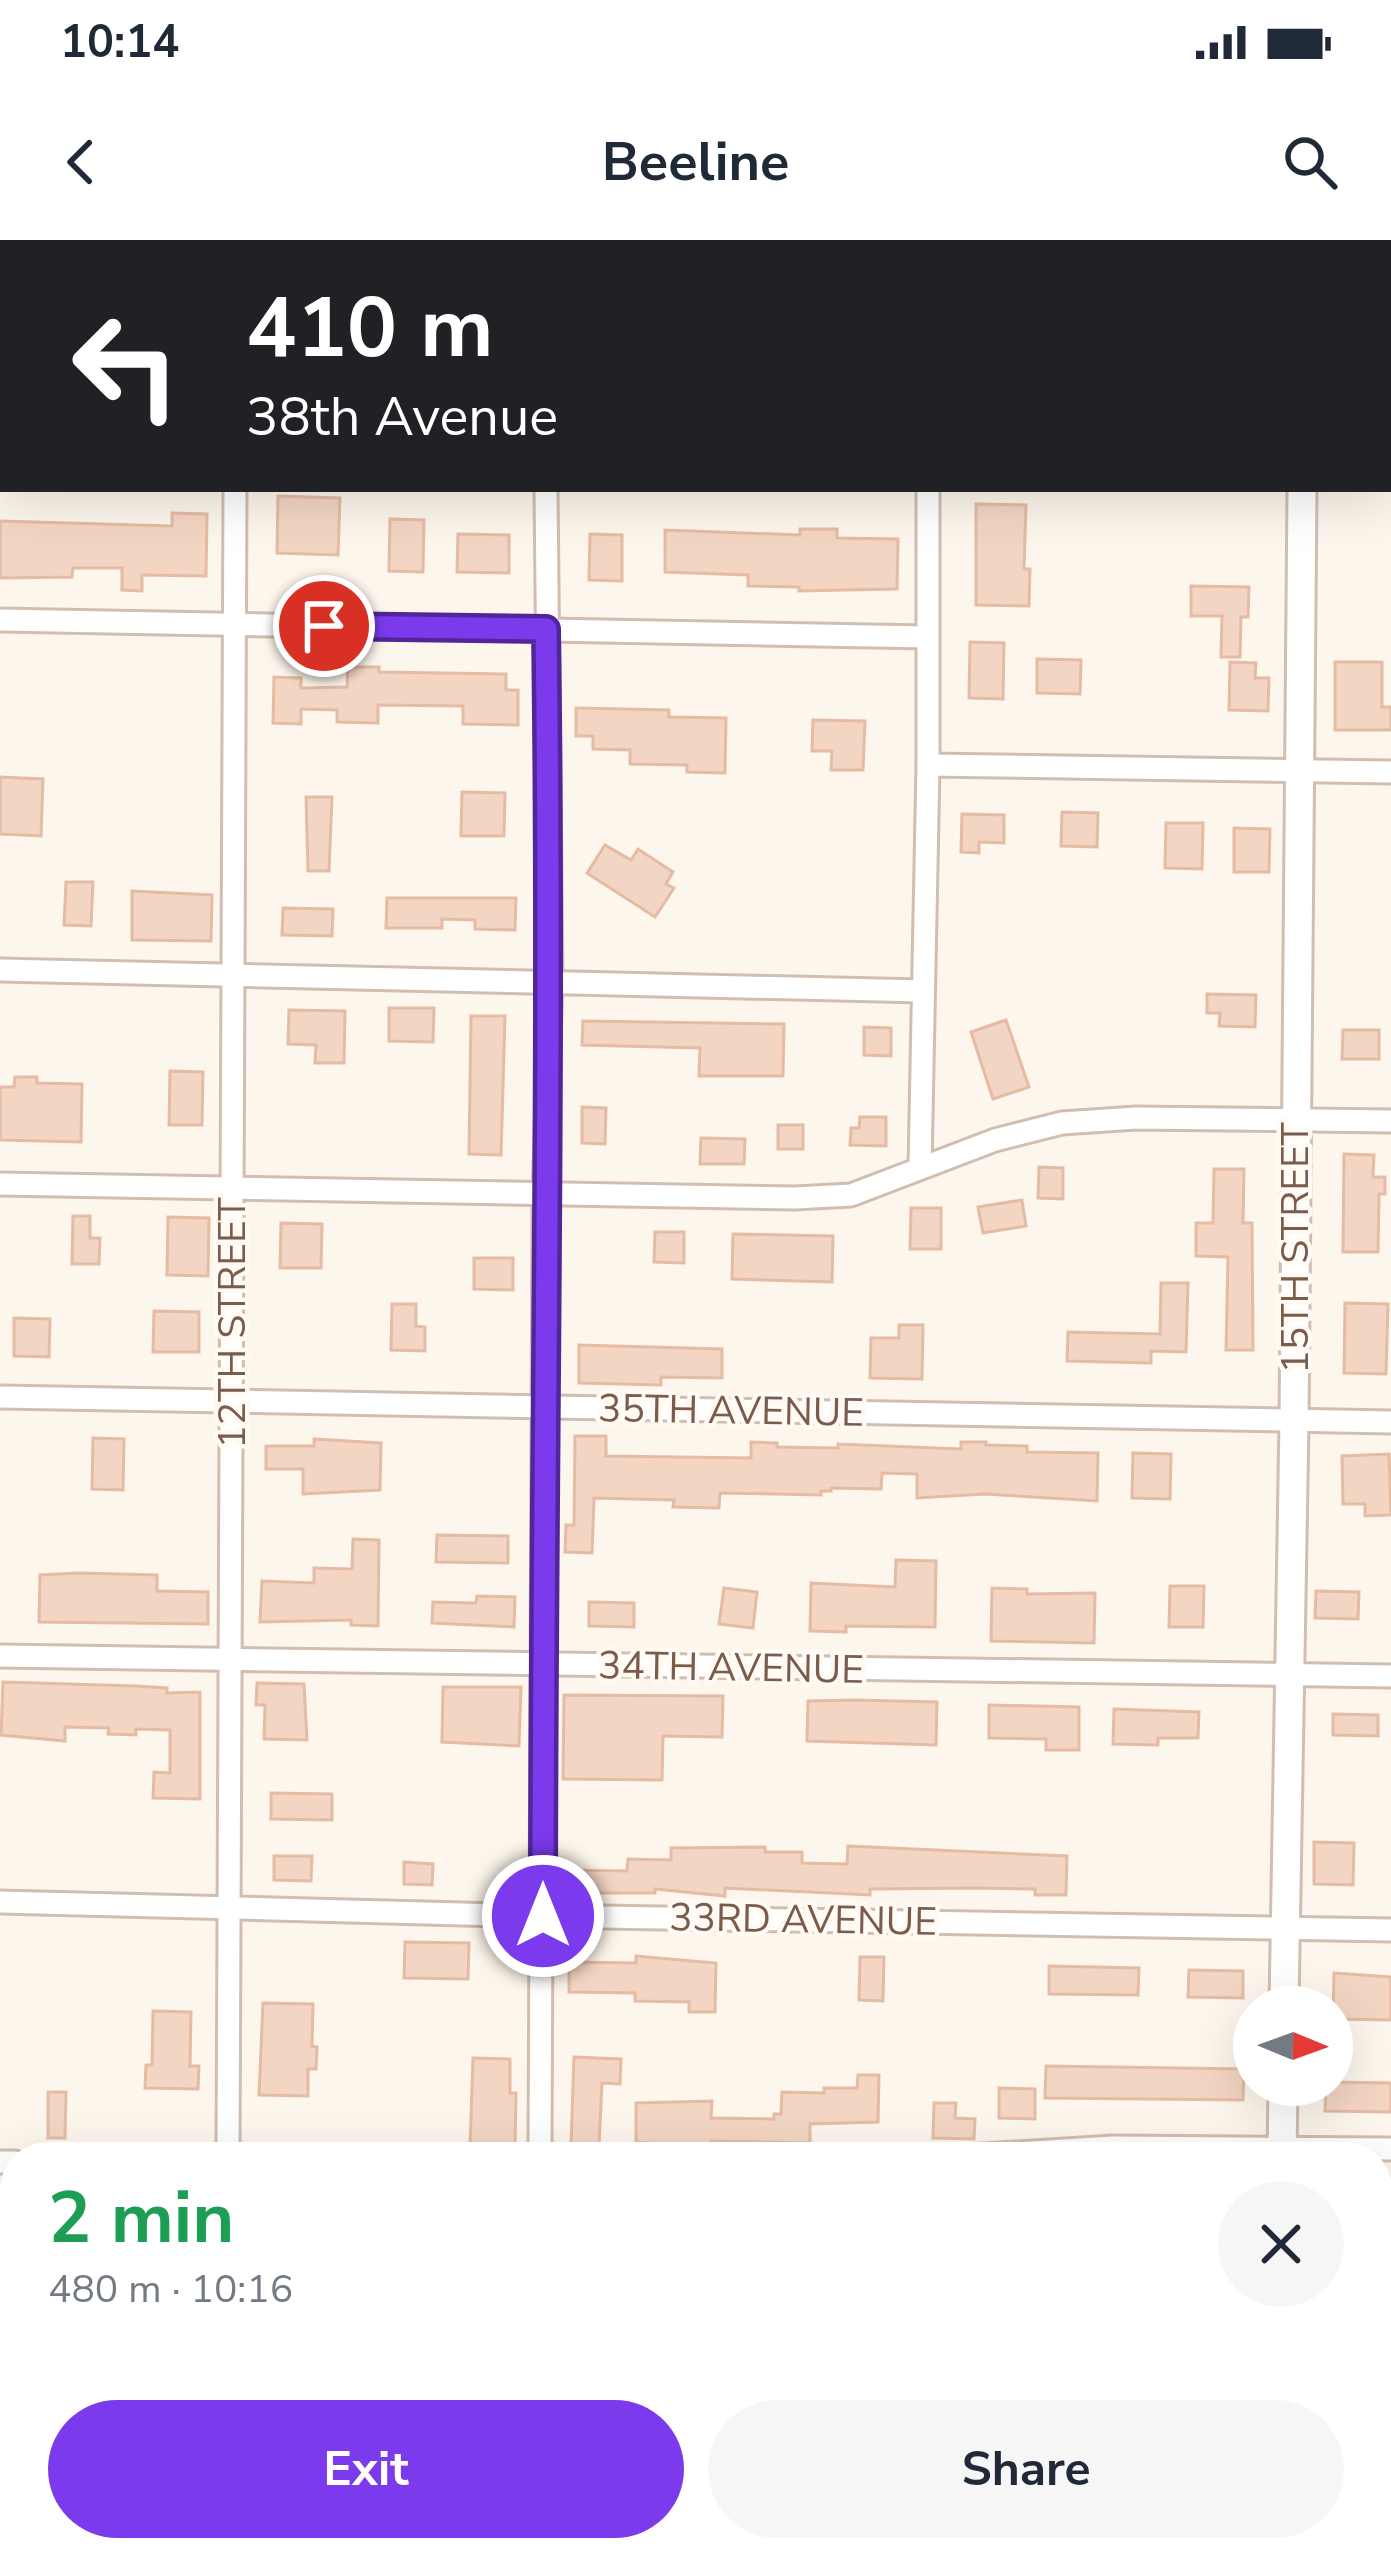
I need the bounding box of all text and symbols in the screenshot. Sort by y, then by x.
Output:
text: 10:14 [60,12,179,73]
text: Beeline [602,125,789,199]
icon: back [48,129,114,195]
icon: search [1277,129,1343,195]
text: 410 m [246,271,494,386]
icon: left [48,288,204,444]
text: 38th Avenue [246,380,558,454]
pin [273,575,375,677]
icon: arrive [291,593,357,659]
street label: 15TH STREET [1269,1122,1322,1374]
street label: 12TH STREET [206,1197,259,1449]
street label: 35TH AVENUE [598,1382,864,1440]
street label: 34TH AVENUE [598,1639,864,1697]
position arrow [480,1853,606,1979]
street label: 33RD AVENUE [669,1891,937,1949]
north arrow [1233,1986,1353,2106]
map controls [1233,1986,1353,2106]
text: 2 min [48,2169,234,2267]
button: close [1218,2181,1344,2307]
text: 480 m · 10:16 [48,2263,293,2316]
button: Exit [48,2400,684,2538]
button: Share [708,2400,1344,2538]

